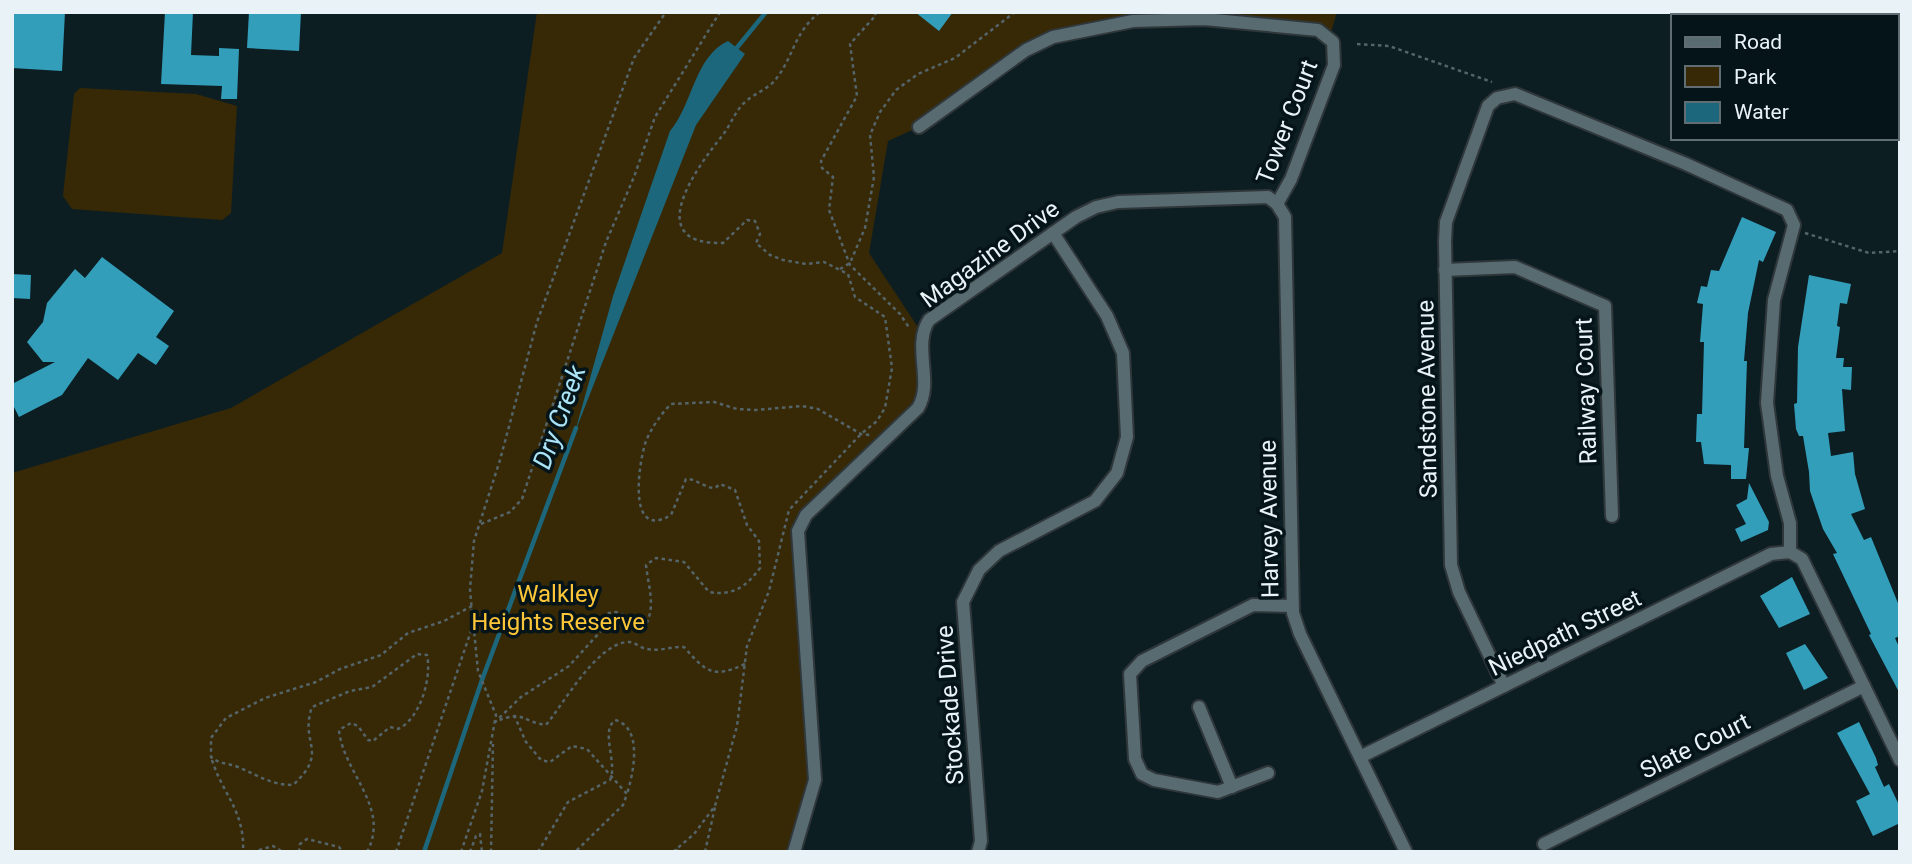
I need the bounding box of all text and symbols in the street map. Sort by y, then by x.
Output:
legend [1671,14,1898,140]
text: Road [1734,30,1782,54]
street label: Tower Court [1250,56,1324,188]
text: Park [1734,65,1777,89]
text: Water [1734,100,1789,124]
street label: Magazine Drive [915,194,1065,314]
street label: Sandstone Avenue [1411,300,1443,498]
street label: Railway Court [1569,317,1603,465]
water label: Dry Creek [526,360,592,473]
street label: Harvey Avenue [1254,440,1284,598]
park label: Walkley Heights Reserve [471,580,645,636]
street label: Niedpath Street [1484,584,1646,682]
street label: Stockade Drive [930,624,970,786]
street label: Slate Court [1635,707,1755,785]

